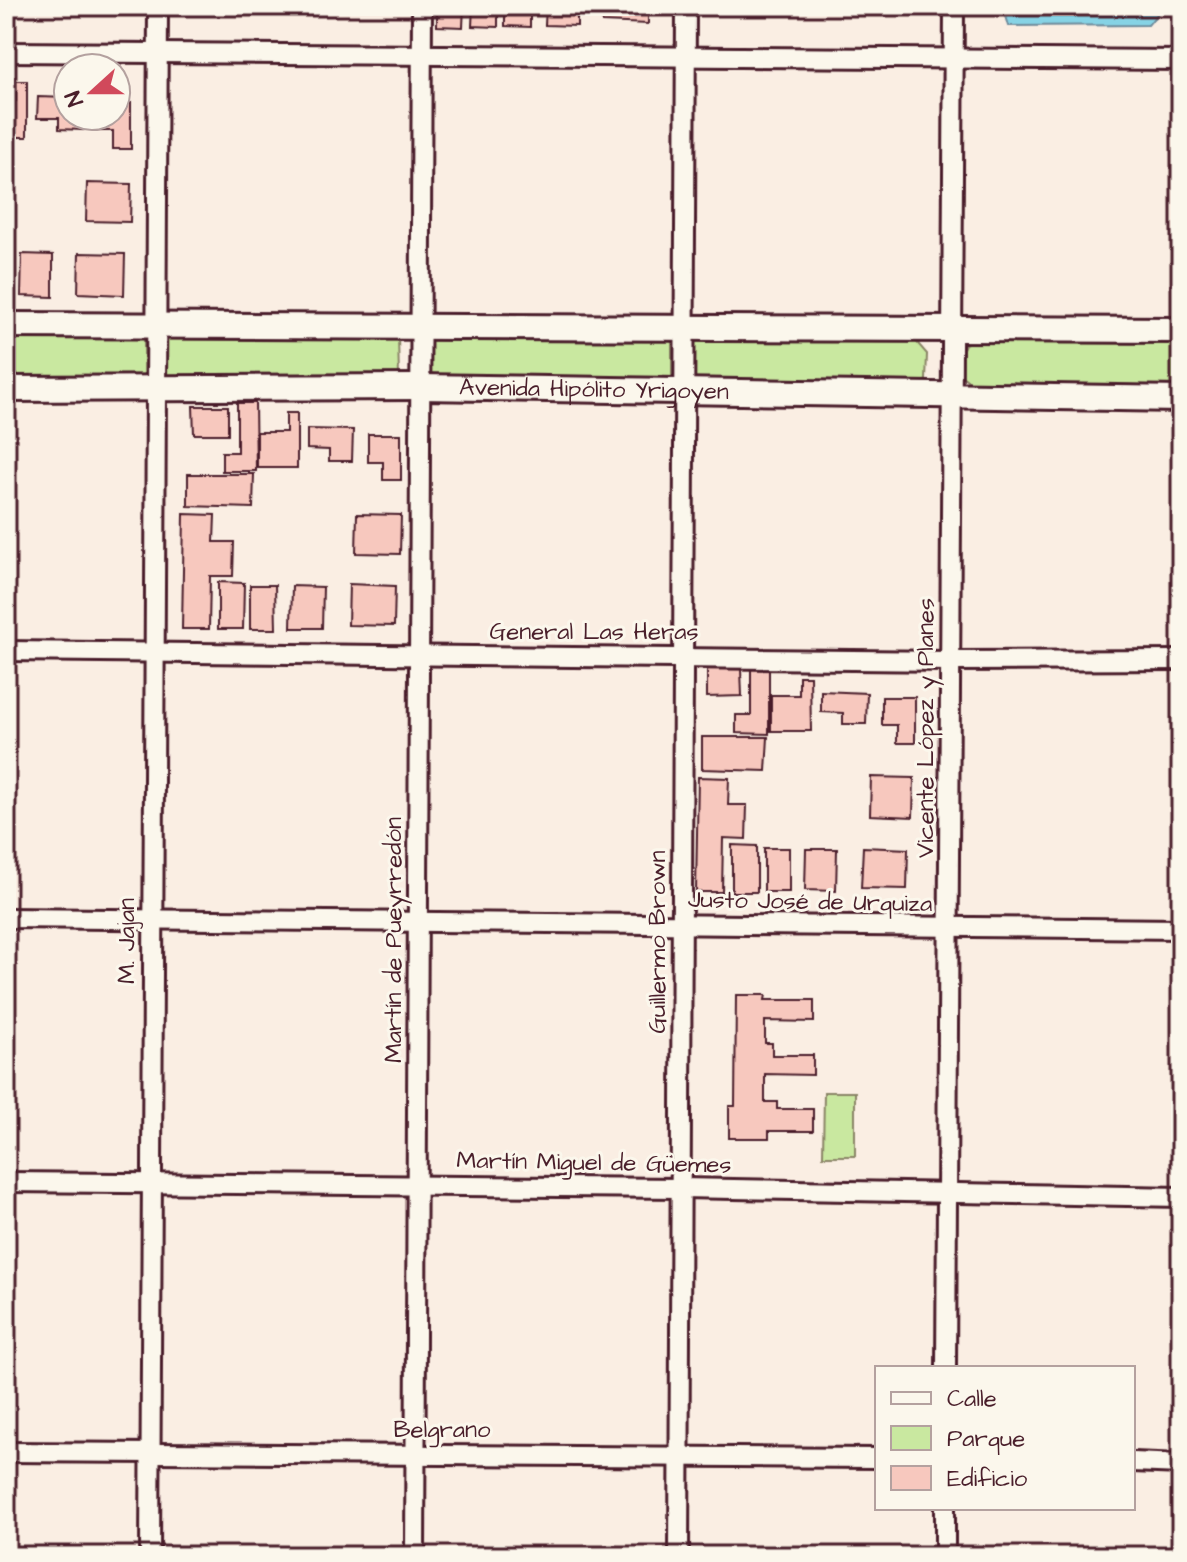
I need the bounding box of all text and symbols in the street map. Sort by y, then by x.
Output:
north arrow [52,52,132,132]
text: N [58,86,92,111]
street label: Avenida Hipólito Yrigoyen [459,371,729,409]
street label: Vicente López y Planes [909,598,944,858]
street label: General Las Heras [490,615,698,649]
street label: Martín de Pueyrredón [377,817,412,1063]
street label: Guillermo Brown [641,850,675,1034]
street label: Justo José de Urquiza [687,883,933,921]
street label: M. Jajan [110,898,144,984]
street label: Martín Miguel de Güemes [456,1144,732,1183]
legend [875,1366,1135,1510]
text: Calle [947,1382,997,1416]
street label: Belgrano [393,1413,491,1448]
text: Parque [947,1422,1025,1456]
text: Edificio [947,1462,1028,1496]

